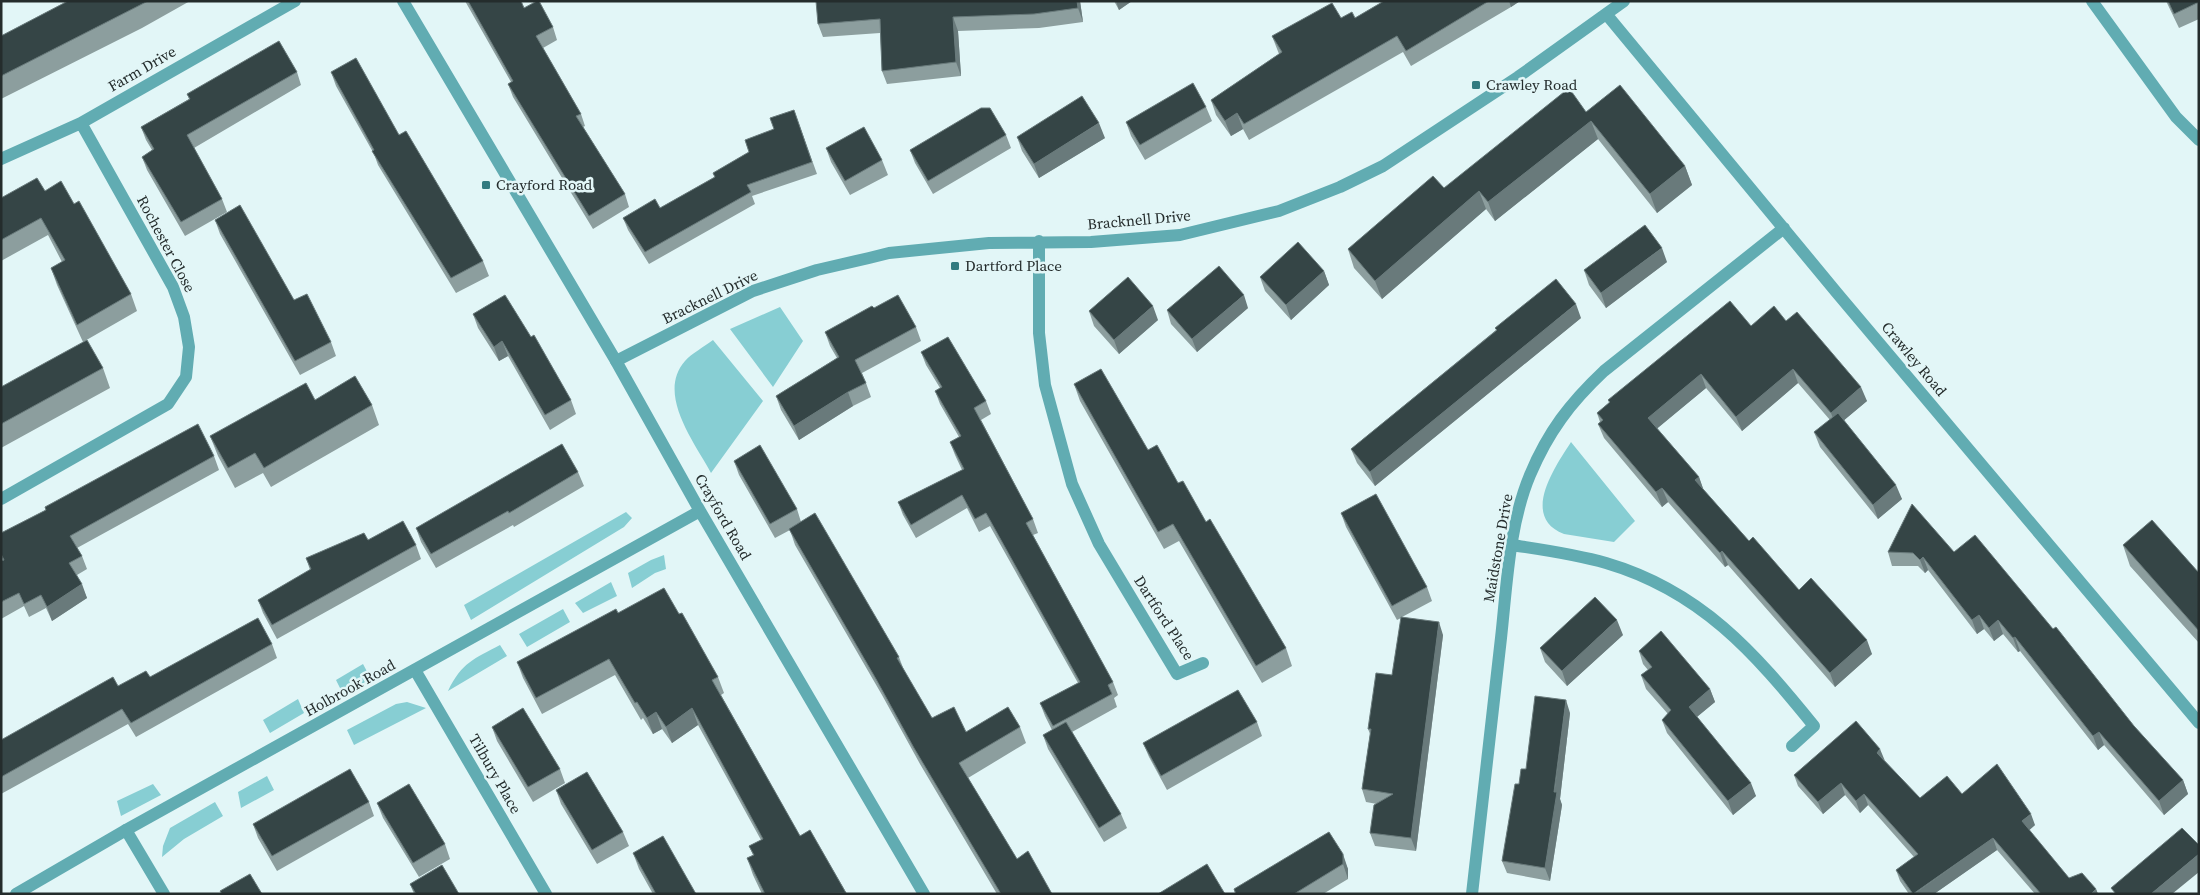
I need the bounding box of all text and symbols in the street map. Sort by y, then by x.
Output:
street label: Farm Drive [104,41,180,96]
place label: Crawley Road [1486,74,1578,95]
marker: Crawley Road [1470,79,1482,91]
place label: Crayford Road [496,174,593,195]
marker: Crayford Road [480,179,492,191]
street label: Rochester Close [132,192,201,296]
street label: Bracknell Drive [1086,204,1192,234]
place label: Dartford Place [965,255,1062,276]
marker: Dartford Place [949,260,961,272]
street label: Bracknell Drive [659,264,761,329]
street label: Crawley Road [1877,317,1952,401]
street label: Crayford Road [690,470,757,564]
street label: Maidstone Drive [1478,492,1517,604]
street label: Dartford Place [1129,571,1200,664]
street label: Holbrook Road [301,654,399,721]
street label: Tilbury Place [464,730,527,818]

